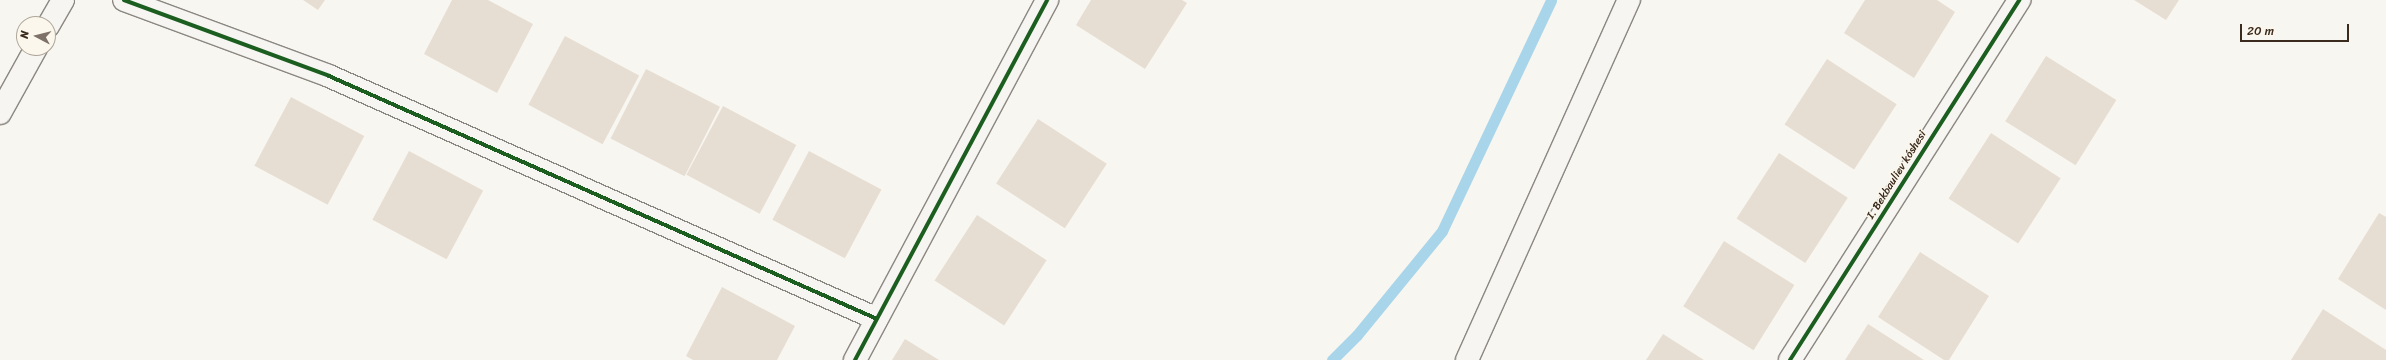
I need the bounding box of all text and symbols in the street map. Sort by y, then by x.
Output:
north arrow [16,16,56,56]
scale bar [2242,16,2351,42]
text: 20 m [2247,20,2274,42]
text: N [15,30,34,40]
street label: I. Bekbauliev kóshesi [1864,128,1930,222]

